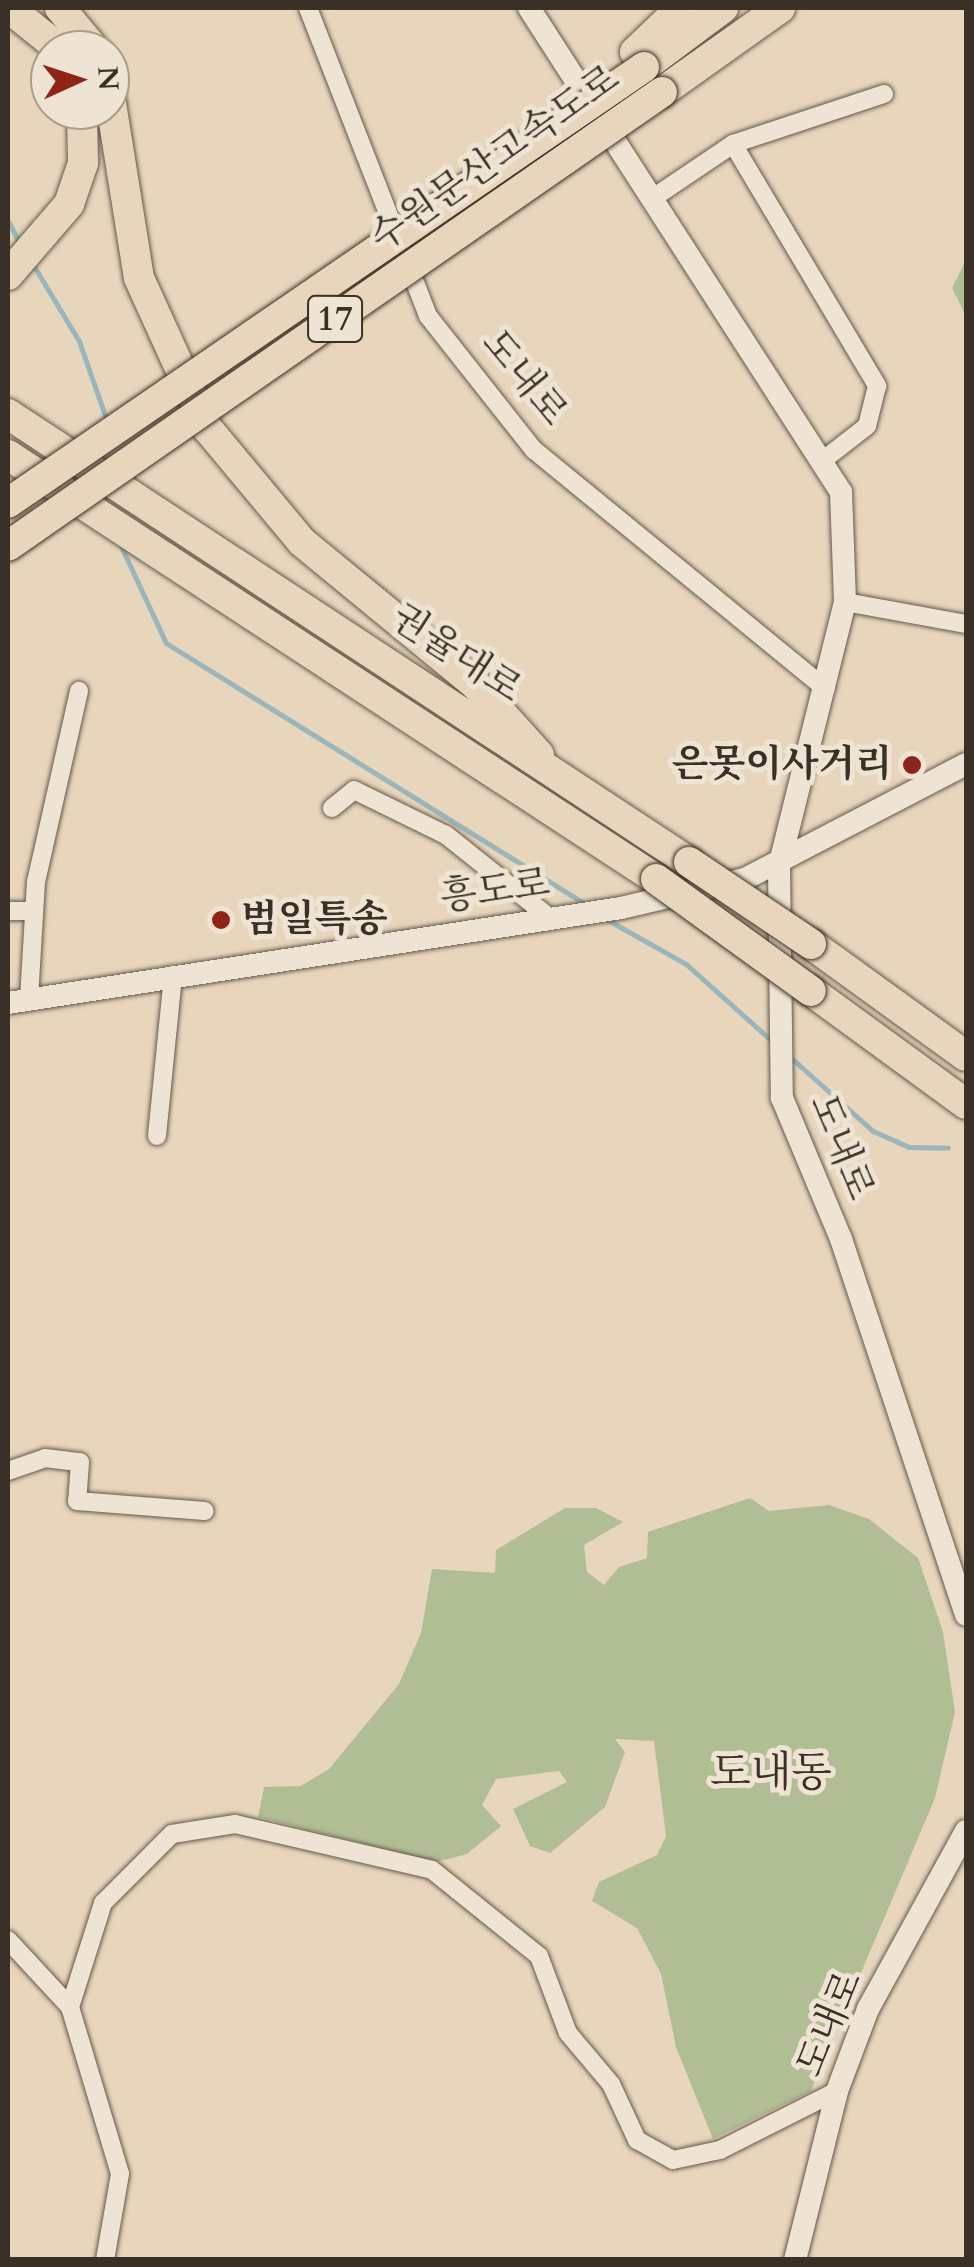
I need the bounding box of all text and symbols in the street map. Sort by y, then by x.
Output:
north arrow [30,30,130,130]
street label: 수원문산고속도로 [362,56,628,262]
text: N [88,65,128,92]
road number: 17 [305,289,365,349]
street label: 도내로 [472,321,576,435]
street label: 권율대로 [382,595,530,713]
place label: 은못이사거리 [672,742,892,788]
marker: 은못이사거리 [901,754,923,776]
street label: 흥도로 [437,861,553,921]
place label: 범일특송 [241,897,388,943]
marker: 범일특송 [210,909,232,931]
street label: 도내로 [799,1087,883,1207]
district label: 도내동 [710,1748,832,1798]
street label: 도내로 [787,1964,873,2084]

